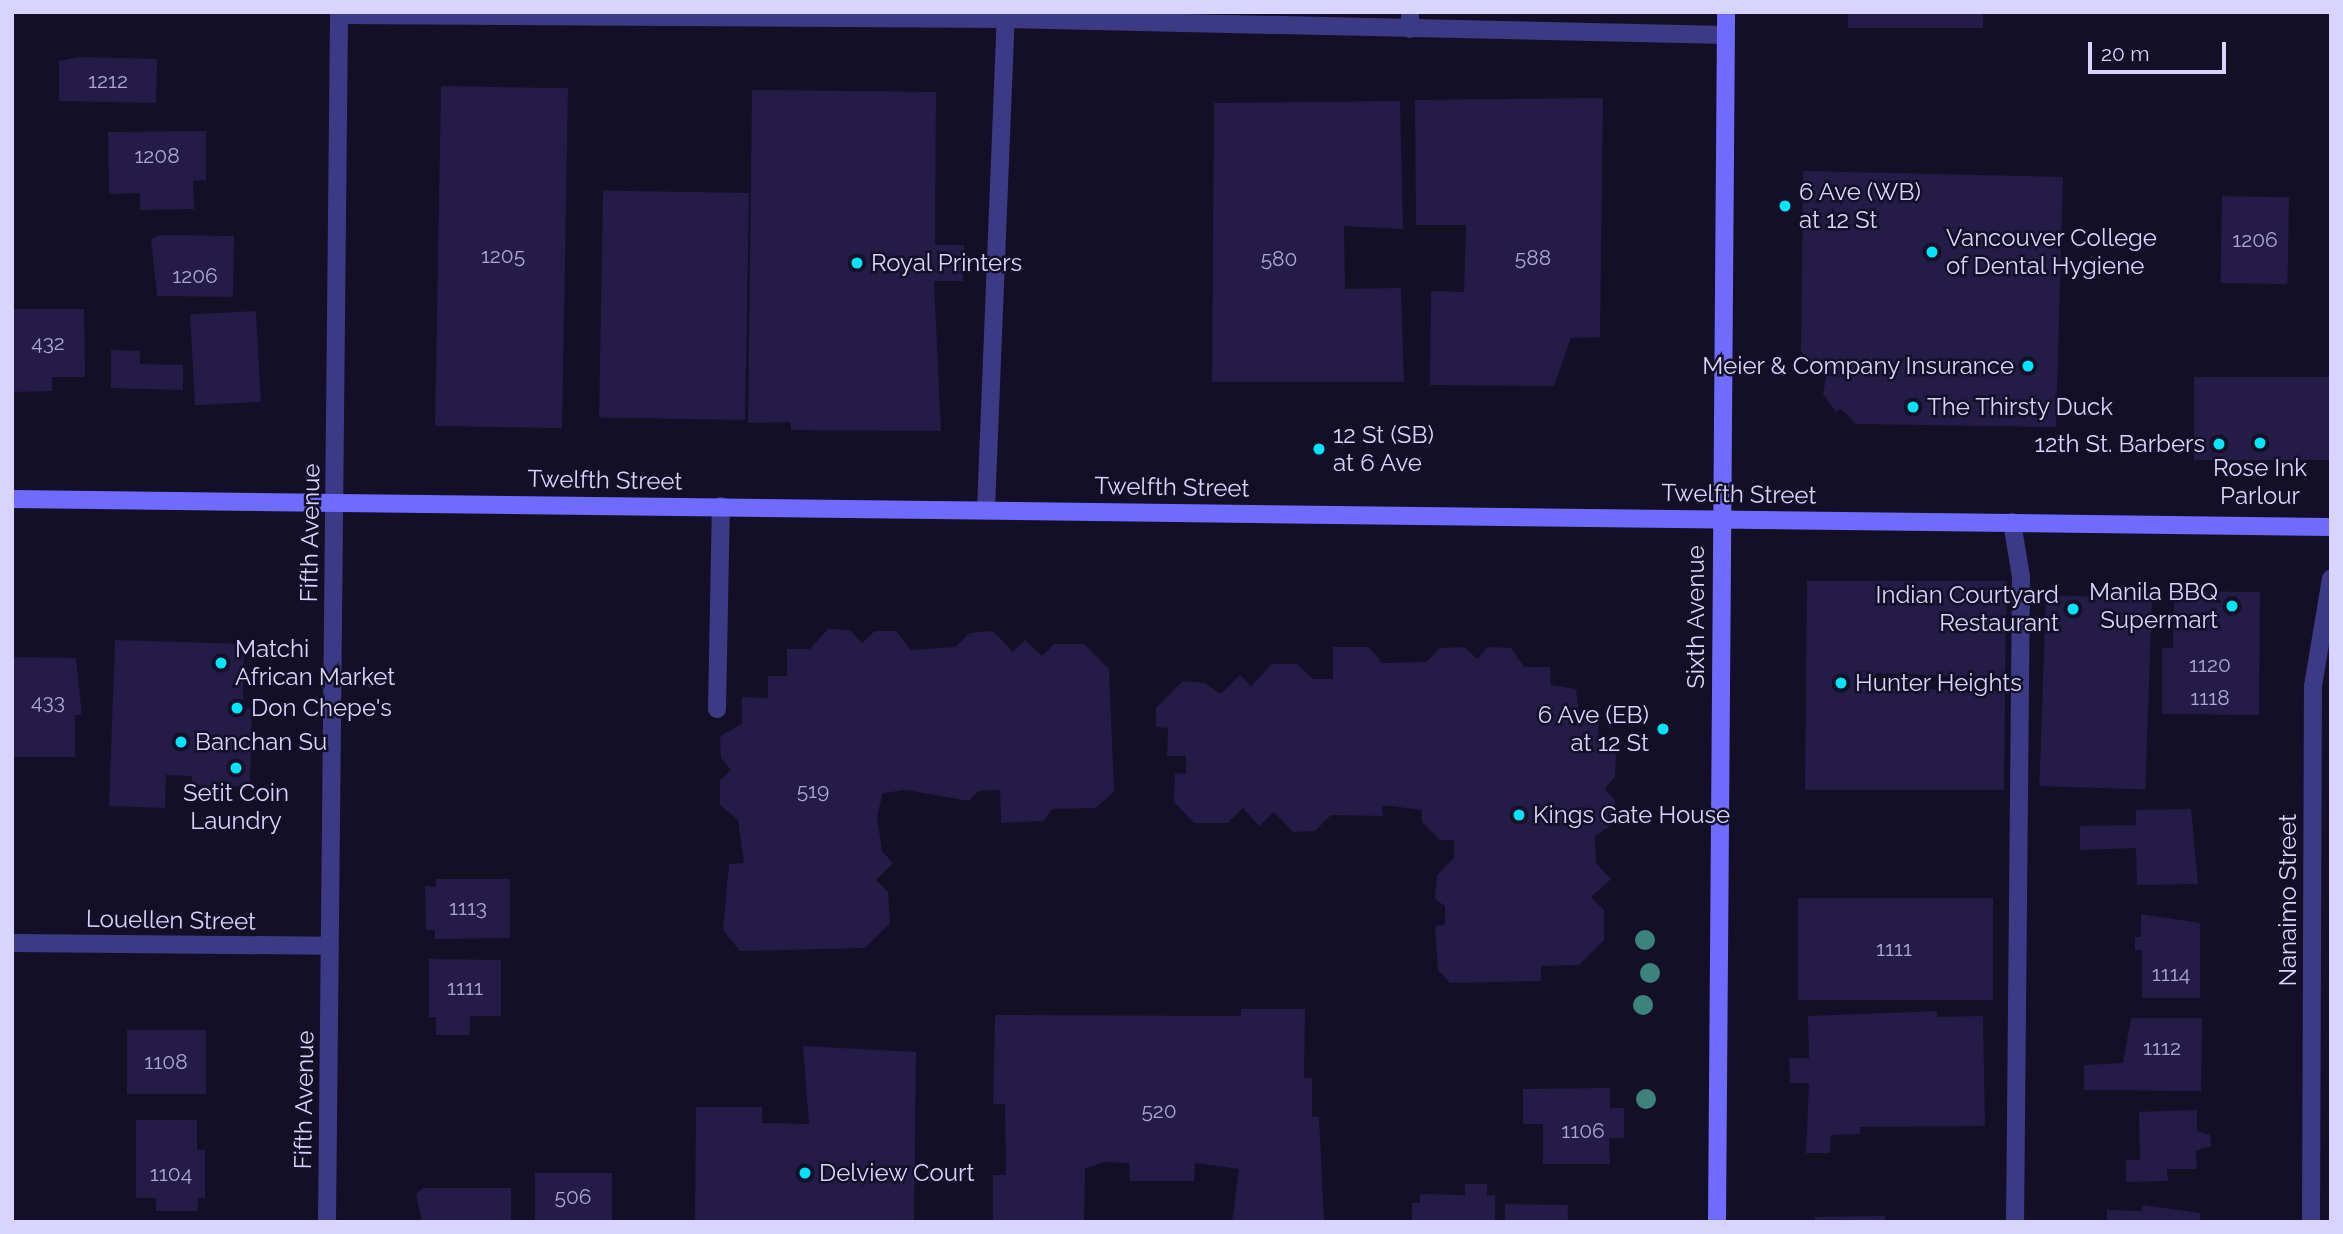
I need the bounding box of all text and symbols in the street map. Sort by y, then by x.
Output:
scale bar [2091,28,2229,72]
text: 20 m [2101,41,2149,66]
house number: 1212 [88,68,128,94]
house number: 1208 [134,143,180,169]
place label: 6 Ave (WB) at 12 St [1799,178,1922,234]
marker: 6 Ave (WB) at 12 St [1777,198,1793,214]
place label: Vancouver College of Dental Hygiene [1946,224,2158,280]
house number: 1206 [2232,227,2278,253]
house number: 1205 [481,243,525,269]
marker: Vancouver College of Dental Hygiene [1924,244,1940,260]
house number: 588 [1515,245,1551,271]
house number: 580 [1261,246,1297,272]
place label: Royal Printers [871,249,1023,277]
marker: Royal Printers [849,255,865,271]
house number: 1206 [172,263,218,289]
house number: 432 [31,330,65,356]
place label: Meier & Company Insurance [1701,352,2014,380]
marker: Meier & Company Insurance [2020,358,2036,374]
place label: The Thirsty Duck [1927,393,2114,421]
marker: The Thirsty Duck [1905,399,1921,415]
place label: 12 St (SB) at 6 Ave [1333,421,1434,477]
place label: 12th St. Barbers [2035,430,2205,458]
marker: Rose Ink Parlour [2252,435,2268,451]
marker: 12th St. Barbers [2211,436,2227,452]
marker: 12 St (SB) at 6 Ave [1311,441,1327,457]
place label: Rose Ink Parlour [2213,454,2307,510]
street label: Fifth Avenue [294,463,326,603]
street label: Twelfth Street [527,464,683,496]
street label: Twelfth Street [1094,471,1250,503]
street label: Twelfth Street [1661,478,1817,510]
street label: Sixth Avenue [1682,545,1710,689]
place label: Manila BBQ Supermart [2089,578,2218,634]
place label: Indian Courtyard Restaurant [1875,581,2059,637]
marker: Manila BBQ Supermart [2224,598,2240,614]
marker: Indian Courtyard Restaurant [2065,601,2081,617]
place label: Matchi African Market [235,635,395,691]
house number: 1120 [2189,652,2231,678]
marker: Matchi African Market [213,655,229,671]
place label: Hunter Heights [1855,669,2022,697]
marker: Hunter Heights [1833,675,1849,691]
house number: 1118 [2190,685,2230,711]
house number: 433 [31,689,65,715]
place label: Don Chepe's [251,694,392,722]
marker: Don Chepe's [229,700,245,716]
place label: 6 Ave (EB) at 12 St [1537,701,1649,757]
marker: 6 Ave (EB) at 12 St [1655,721,1671,737]
place label: Banchan Su [195,728,327,756]
marker: Banchan Su [173,734,189,750]
marker: Setit Coin Laundry [228,760,244,776]
house number: 519 [797,778,829,804]
place label: Setit Coin Laundry [183,779,289,835]
place label: Kings Gate House [1533,801,1730,829]
marker: Kings Gate House [1511,807,1527,823]
street label: Nanaimo Street [2274,814,2302,986]
house number: 1113 [449,895,487,921]
street label: Louellen Street [86,904,256,936]
house number: 1111 [1876,936,1912,962]
house number: 1114 [2152,961,2190,987]
house number: 1111 [447,975,483,1001]
street label: Fifth Avenue [288,1030,320,1170]
house number: 1112 [2143,1035,2181,1061]
house number: 1108 [144,1049,188,1075]
house number: 520 [1141,1098,1177,1124]
house number: 1106 [1561,1118,1605,1144]
place label: Delview Court [819,1159,975,1187]
house number: 1104 [150,1161,192,1187]
marker: Delview Court [797,1165,813,1181]
house number: 506 [555,1184,591,1210]

